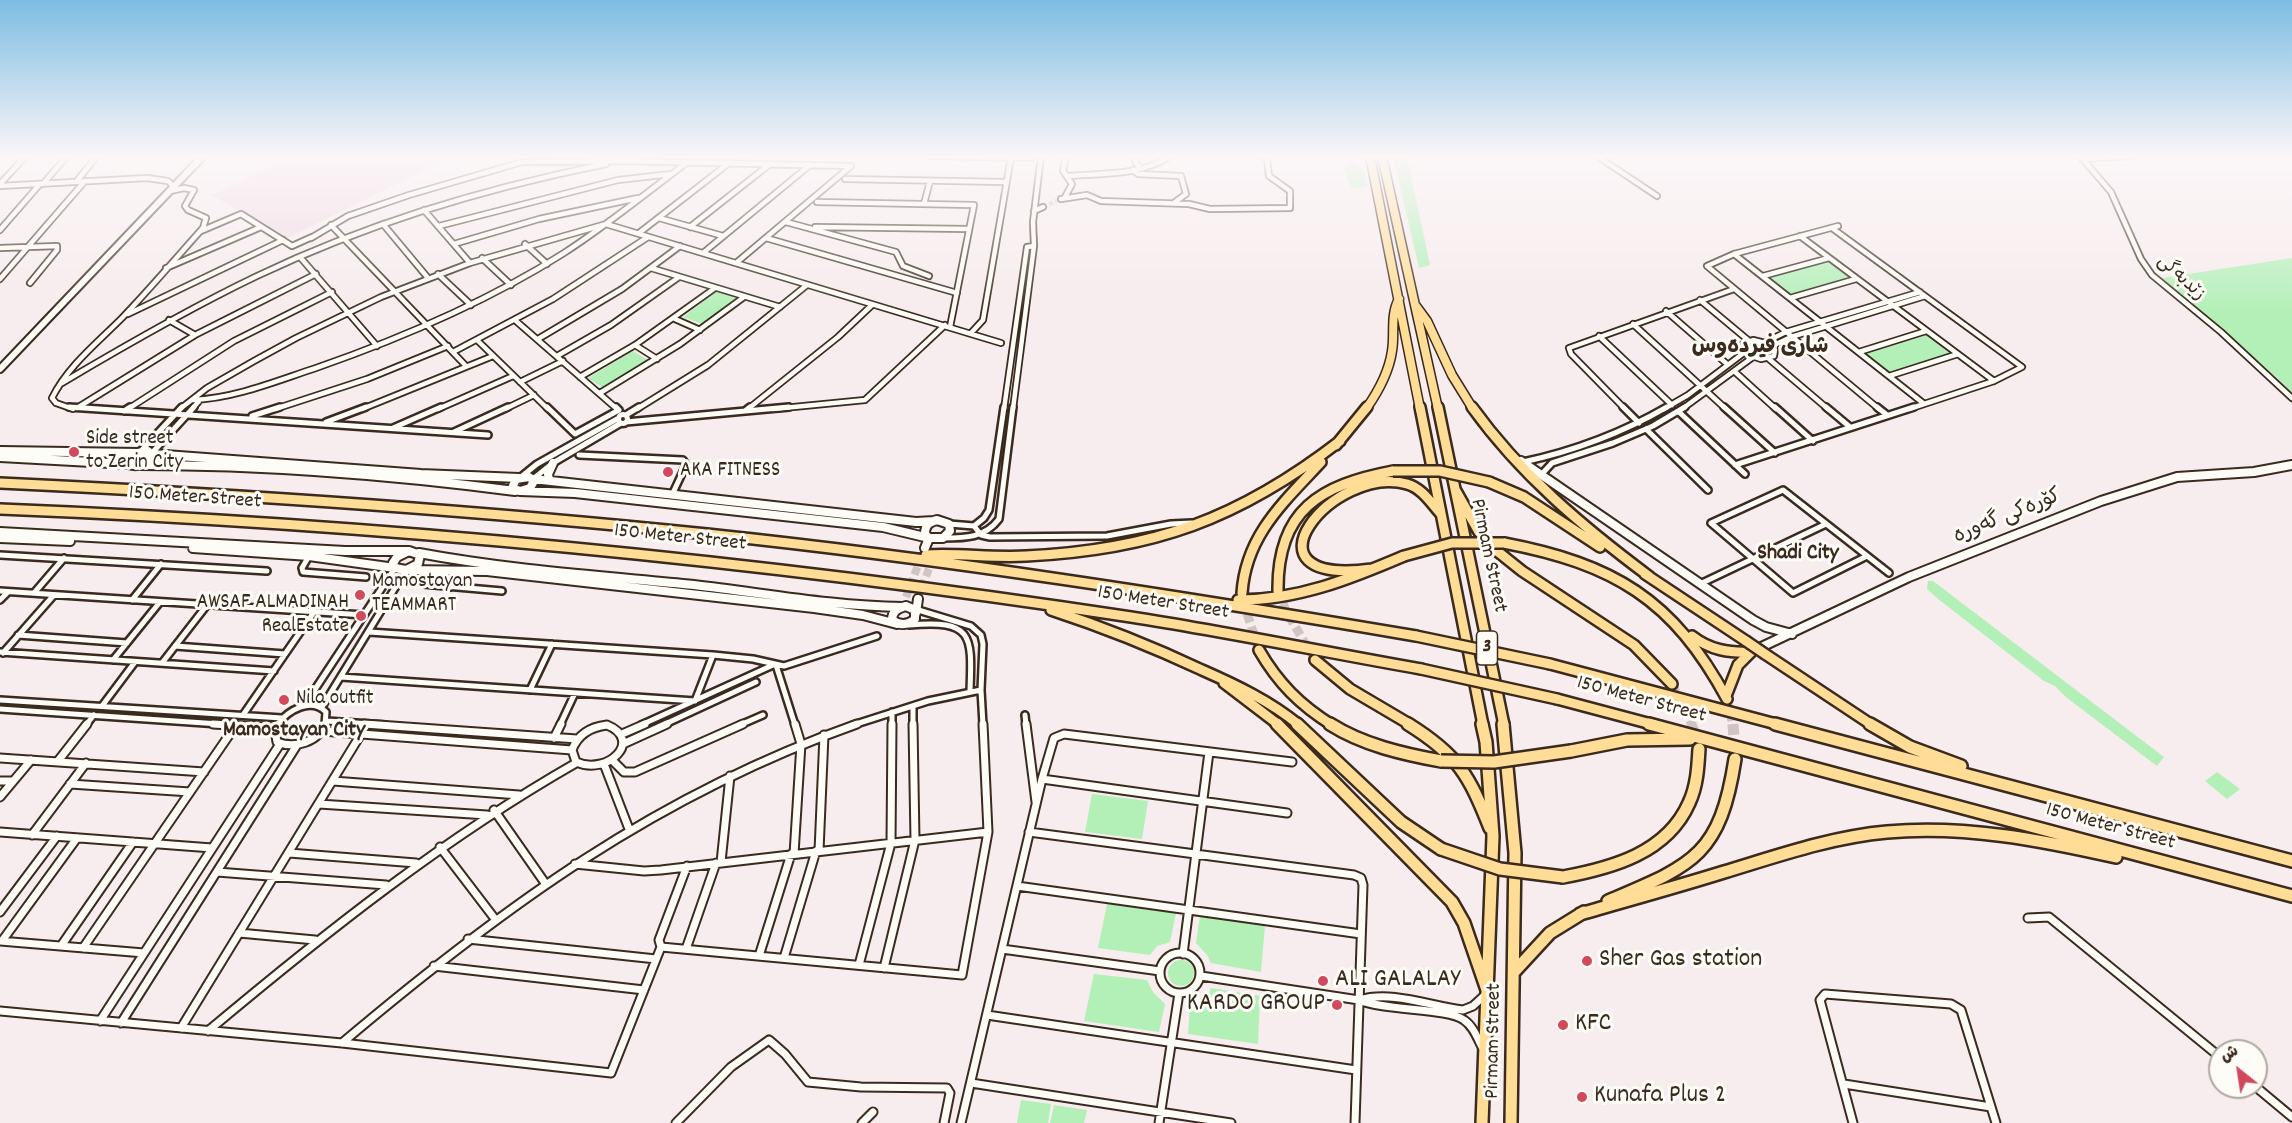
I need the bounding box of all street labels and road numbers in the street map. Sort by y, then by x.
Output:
street label: زێدبەگی [2152,252,2208,306]
street label: 150 Meter Street [128,482,262,516]
street label: کۆرەکی گەورە [1950,485,2066,551]
street label: Pirmam Street [1463,497,1511,615]
street label: 150 Meter Street [613,520,747,558]
street label: 150 Meter Street [1095,581,1231,627]
road number: 3 [1476,631,1498,665]
street label: 150 Meter Street [1574,672,1708,730]
street label: 150 Meter Street [2043,799,2177,857]
street label: Pirmam Street [1481,983,1509,1099]

